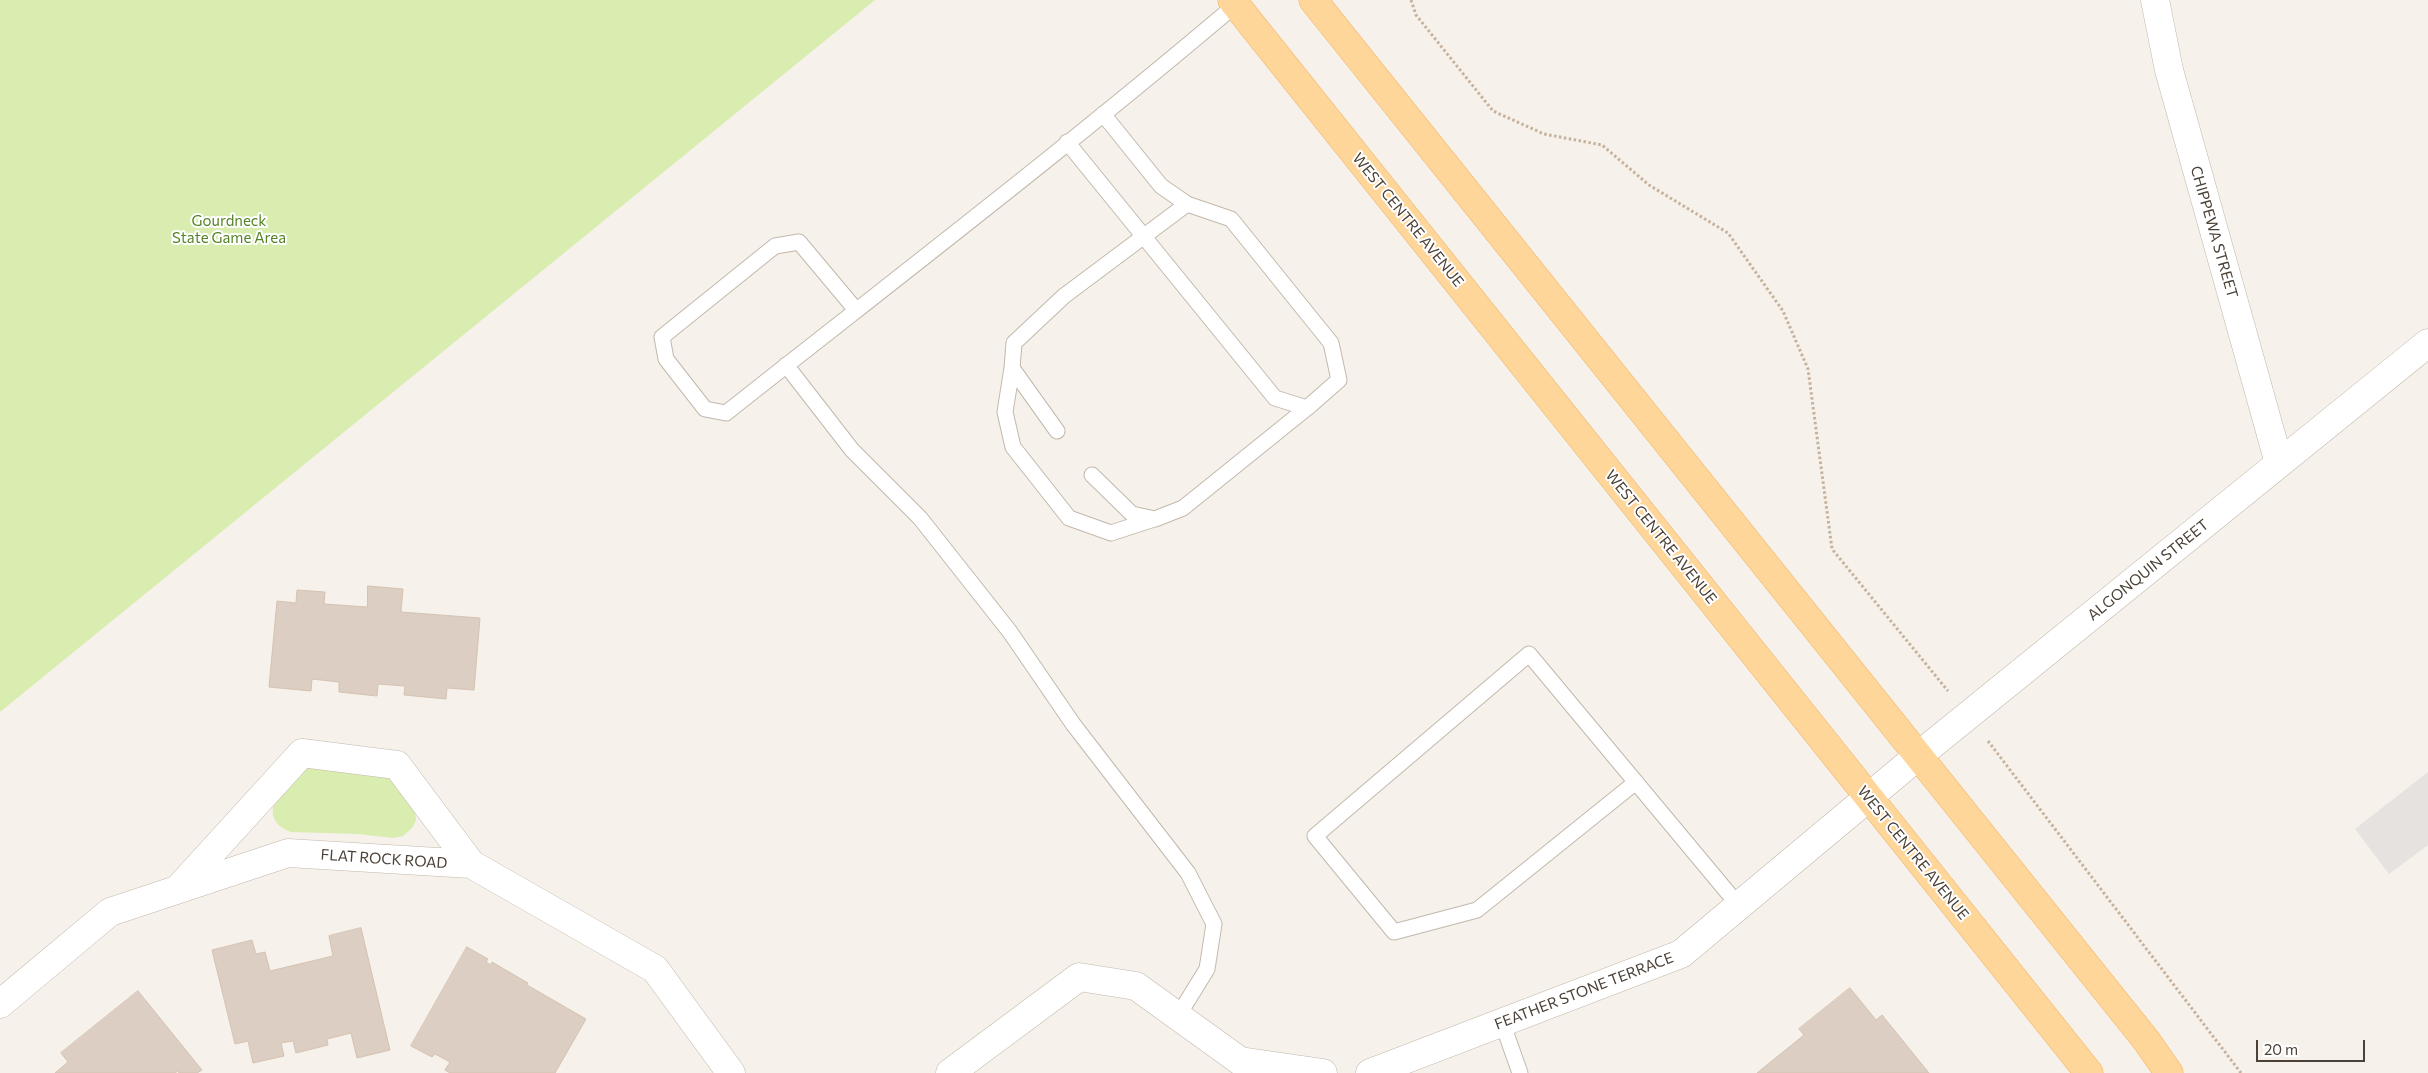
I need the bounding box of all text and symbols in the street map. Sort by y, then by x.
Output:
street label: WEST CENTRE AVENUE [1349,150,1467,290]
street label: CHIPPEWA STREET [2187,164,2241,300]
park label: Gourdneck State Game Area [172,212,286,247]
street label: WEST CENTRE AVENUE [1602,467,1720,607]
street label: ALGONQUIN STREET [2084,516,2212,624]
street label: WEST CENTRE AVENUE [1854,783,1972,923]
street label: FLAT ROCK ROAD [320,846,448,872]
street label: FEATHER STONE TERRACE [1492,949,1676,1033]
scale bar [2258,1030,2367,1062]
text: 20 m [2264,1040,2298,1058]

